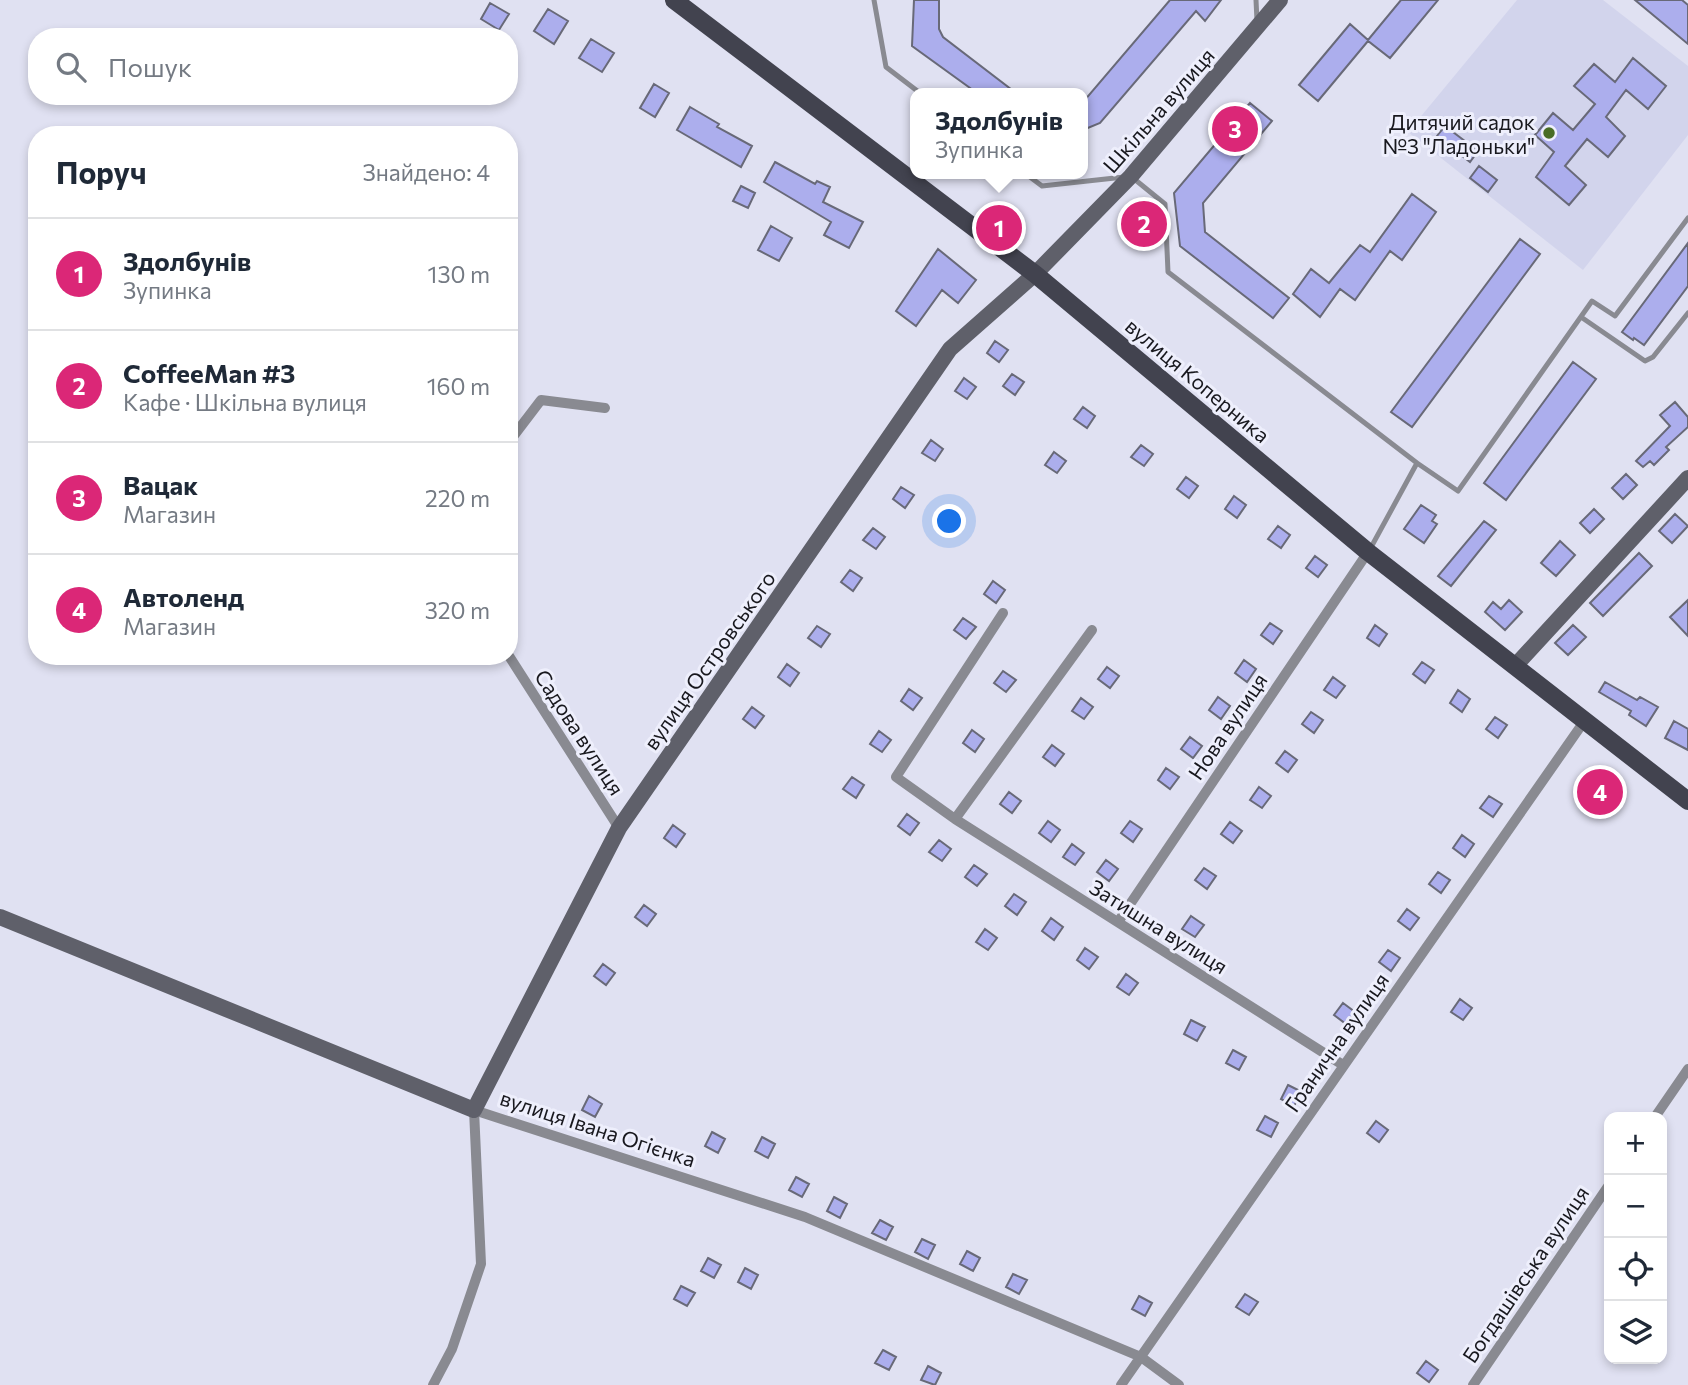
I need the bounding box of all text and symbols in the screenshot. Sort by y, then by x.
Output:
search box [28,28,518,105]
street label: Шкільна вулиця [1097,43,1219,177]
icon: search [52,48,90,86]
text: Пошук [108,51,192,82]
popup [910,88,1088,179]
pin: 3 [1212,103,1258,155]
text: Здолбунів [935,104,1063,135]
place label: Дитячий садок №3 "Ладоньки" [1382,109,1535,158]
marker: Дитячий садок №3 "Ладоньки" [1541,125,1557,141]
text: Зупинка [935,135,1024,163]
text: Поруч [56,153,147,190]
text: Знайдено: 4 [363,158,490,186]
pin: 2 [1121,198,1167,250]
pin: 1 [976,202,1022,254]
text: Здолбунів [123,245,251,276]
text: 1 [74,260,84,288]
text: 130 m [428,260,490,288]
text: Зупинка [123,276,212,304]
street label: вулиця Коперника [1121,313,1275,447]
text: CoffeeMan #3 [123,357,296,388]
text: 2 [72,372,86,400]
text: 160 m [427,372,490,400]
text: Кафе · Шкільна вулиця [123,388,367,416]
text: Вацак [123,469,198,500]
text: 3 [72,484,86,512]
text: 220 m [425,484,490,512]
text: Магазин [123,500,216,528]
your location [932,504,966,538]
street label: вулиця Островського [638,566,780,754]
text: Автоленд [123,581,244,612]
text: 4 [72,596,86,624]
text: 320 m [425,596,490,624]
text: Магазин [123,612,216,640]
street label: Садова вулиця [530,664,630,800]
street label: Нова вулиця [1182,668,1272,784]
pin: 4 [1577,766,1623,818]
street label: Затишна вулиця [1085,874,1233,978]
street label: Гранична вулиця [1279,968,1393,1116]
street label: вулиця Івана Огієнка [497,1085,699,1171]
map controls [1604,1112,1667,1364]
button: + [1604,1112,1667,1175]
button: − [1604,1175,1667,1238]
street label: Богдашівська вулиця [1457,1181,1593,1367]
button: locate [1604,1238,1667,1301]
button: layers [1604,1301,1667,1364]

